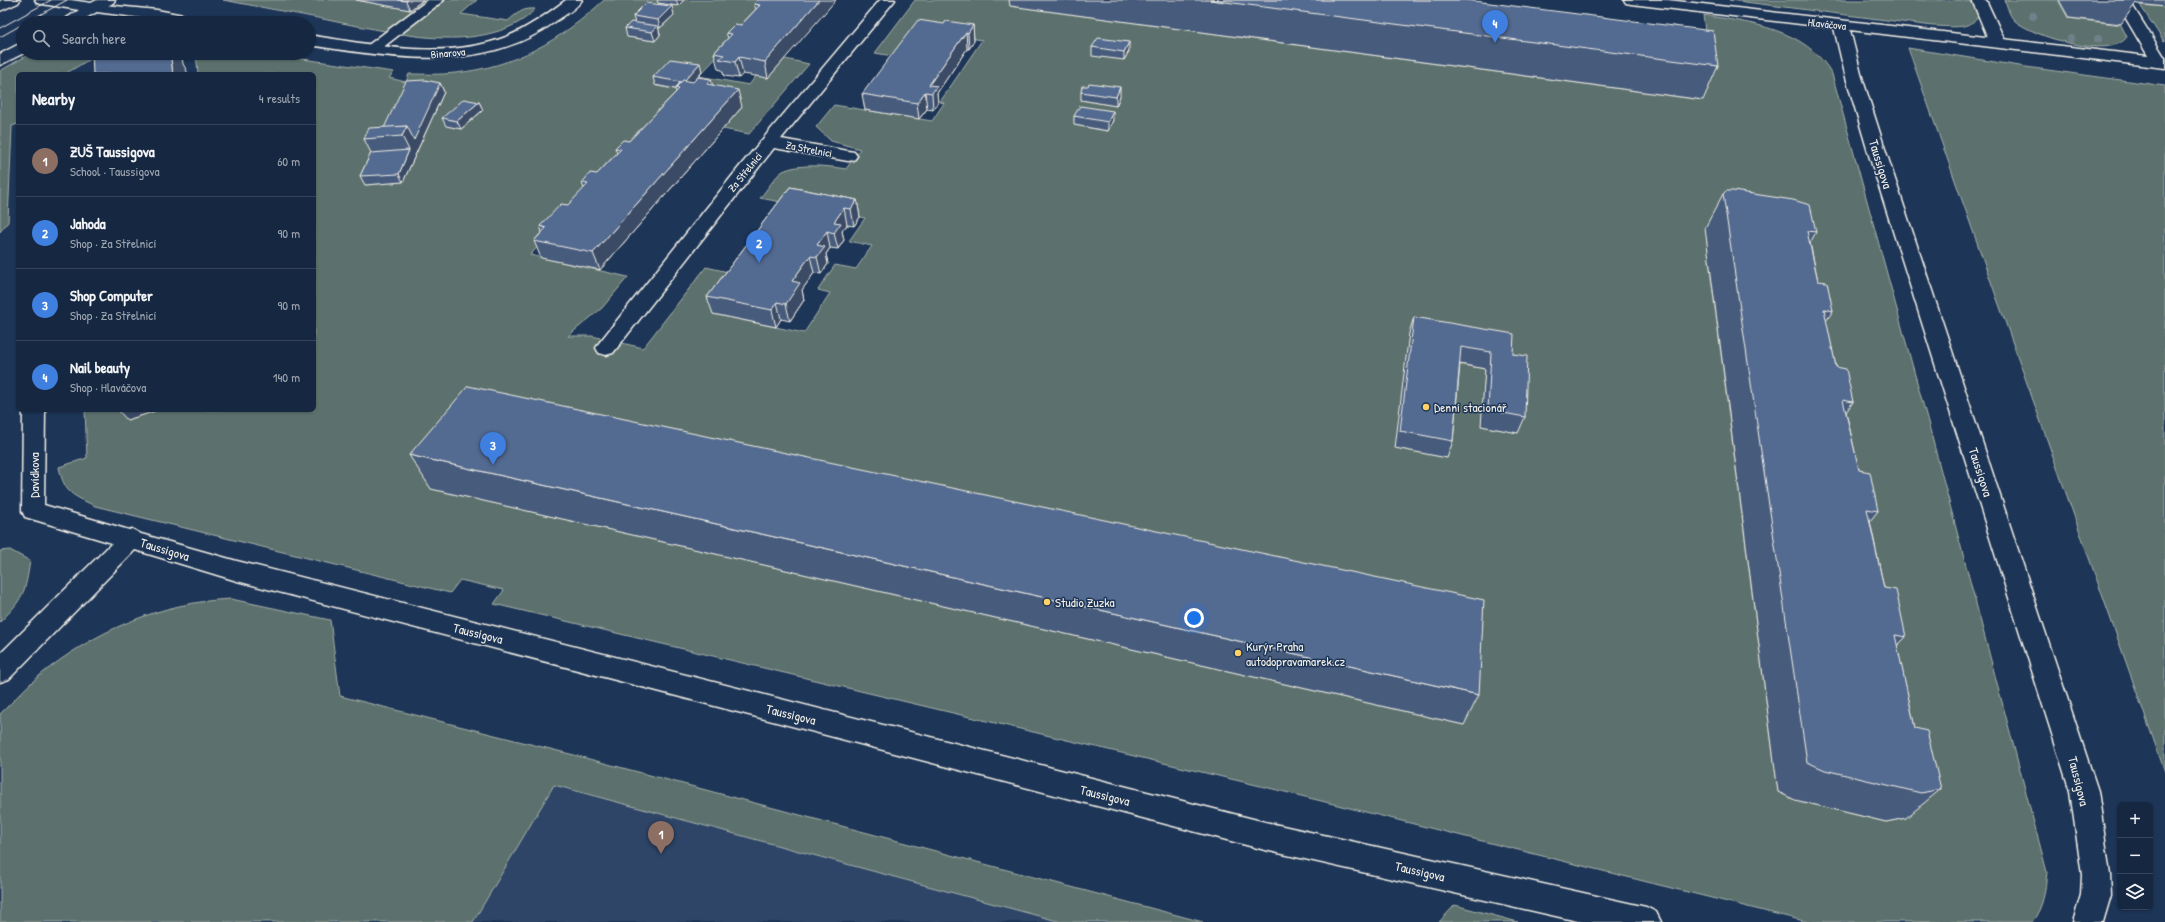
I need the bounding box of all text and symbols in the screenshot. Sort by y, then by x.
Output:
pin: 4 [1482,10,1508,43]
street label: Hlaváčova [1807,15,1848,33]
search box [16,16,316,60]
icon: search [30,27,52,49]
text: Search here [62,28,126,49]
street label: Binarova [430,44,467,61]
text: Nearby [32,87,75,110]
text: 4 results [259,89,300,107]
street label: Taussigova [1865,137,1897,191]
street label: Za Strelnici [785,138,833,160]
text: ZUŠ Taussigova [70,141,155,162]
street label: Za Střelnicí [725,149,765,195]
text: 1 [43,152,47,170]
text: 60 m [277,152,300,170]
text: School · Taussigova [70,162,160,180]
text: Jahoda [70,213,106,234]
text: 2 [42,224,48,242]
text: 90 m [278,224,300,242]
pin: 2 [746,230,772,263]
text: Shop · Za Střelnicí [70,234,156,252]
text: Shop Computer [70,285,153,306]
text: 3 [42,296,48,314]
text: 90 m [278,296,300,314]
text: Shop · Za Střelnicí [70,306,156,324]
text: Nail beauty [70,357,130,378]
text: 4 [43,368,47,386]
text: 140 m [273,368,300,386]
text: Shop · Hlaváčova [70,378,146,396]
place label: Denní stacionář [1434,398,1507,416]
marker: Denní stacionář [1421,402,1431,412]
pin: 3 [480,432,506,465]
street label: Taussigova [1965,445,1997,499]
street label: Davídkova [25,452,43,498]
street label: Taussigova [138,533,192,565]
place label: Studio Zuzka [1055,593,1115,611]
marker: Studio Zuzka [1042,597,1052,607]
your location [1184,608,1204,628]
street label: Taussigova [451,618,505,648]
place label: Kurýr Praha autodopravamarek.cz [1246,637,1346,670]
marker: Kurýr Praha autodopravamarek.cz [1233,648,1243,658]
street label: Taussigova [764,699,818,729]
street label: Taussigova [2064,754,2094,808]
street label: Taussigova [1078,780,1132,810]
map controls [2117,802,2153,910]
button: + [2117,802,2153,838]
pin: 1 [648,821,674,854]
button: − [2117,838,2153,874]
street label: Taussigova [1393,857,1447,885]
button: layers [2117,874,2153,910]

